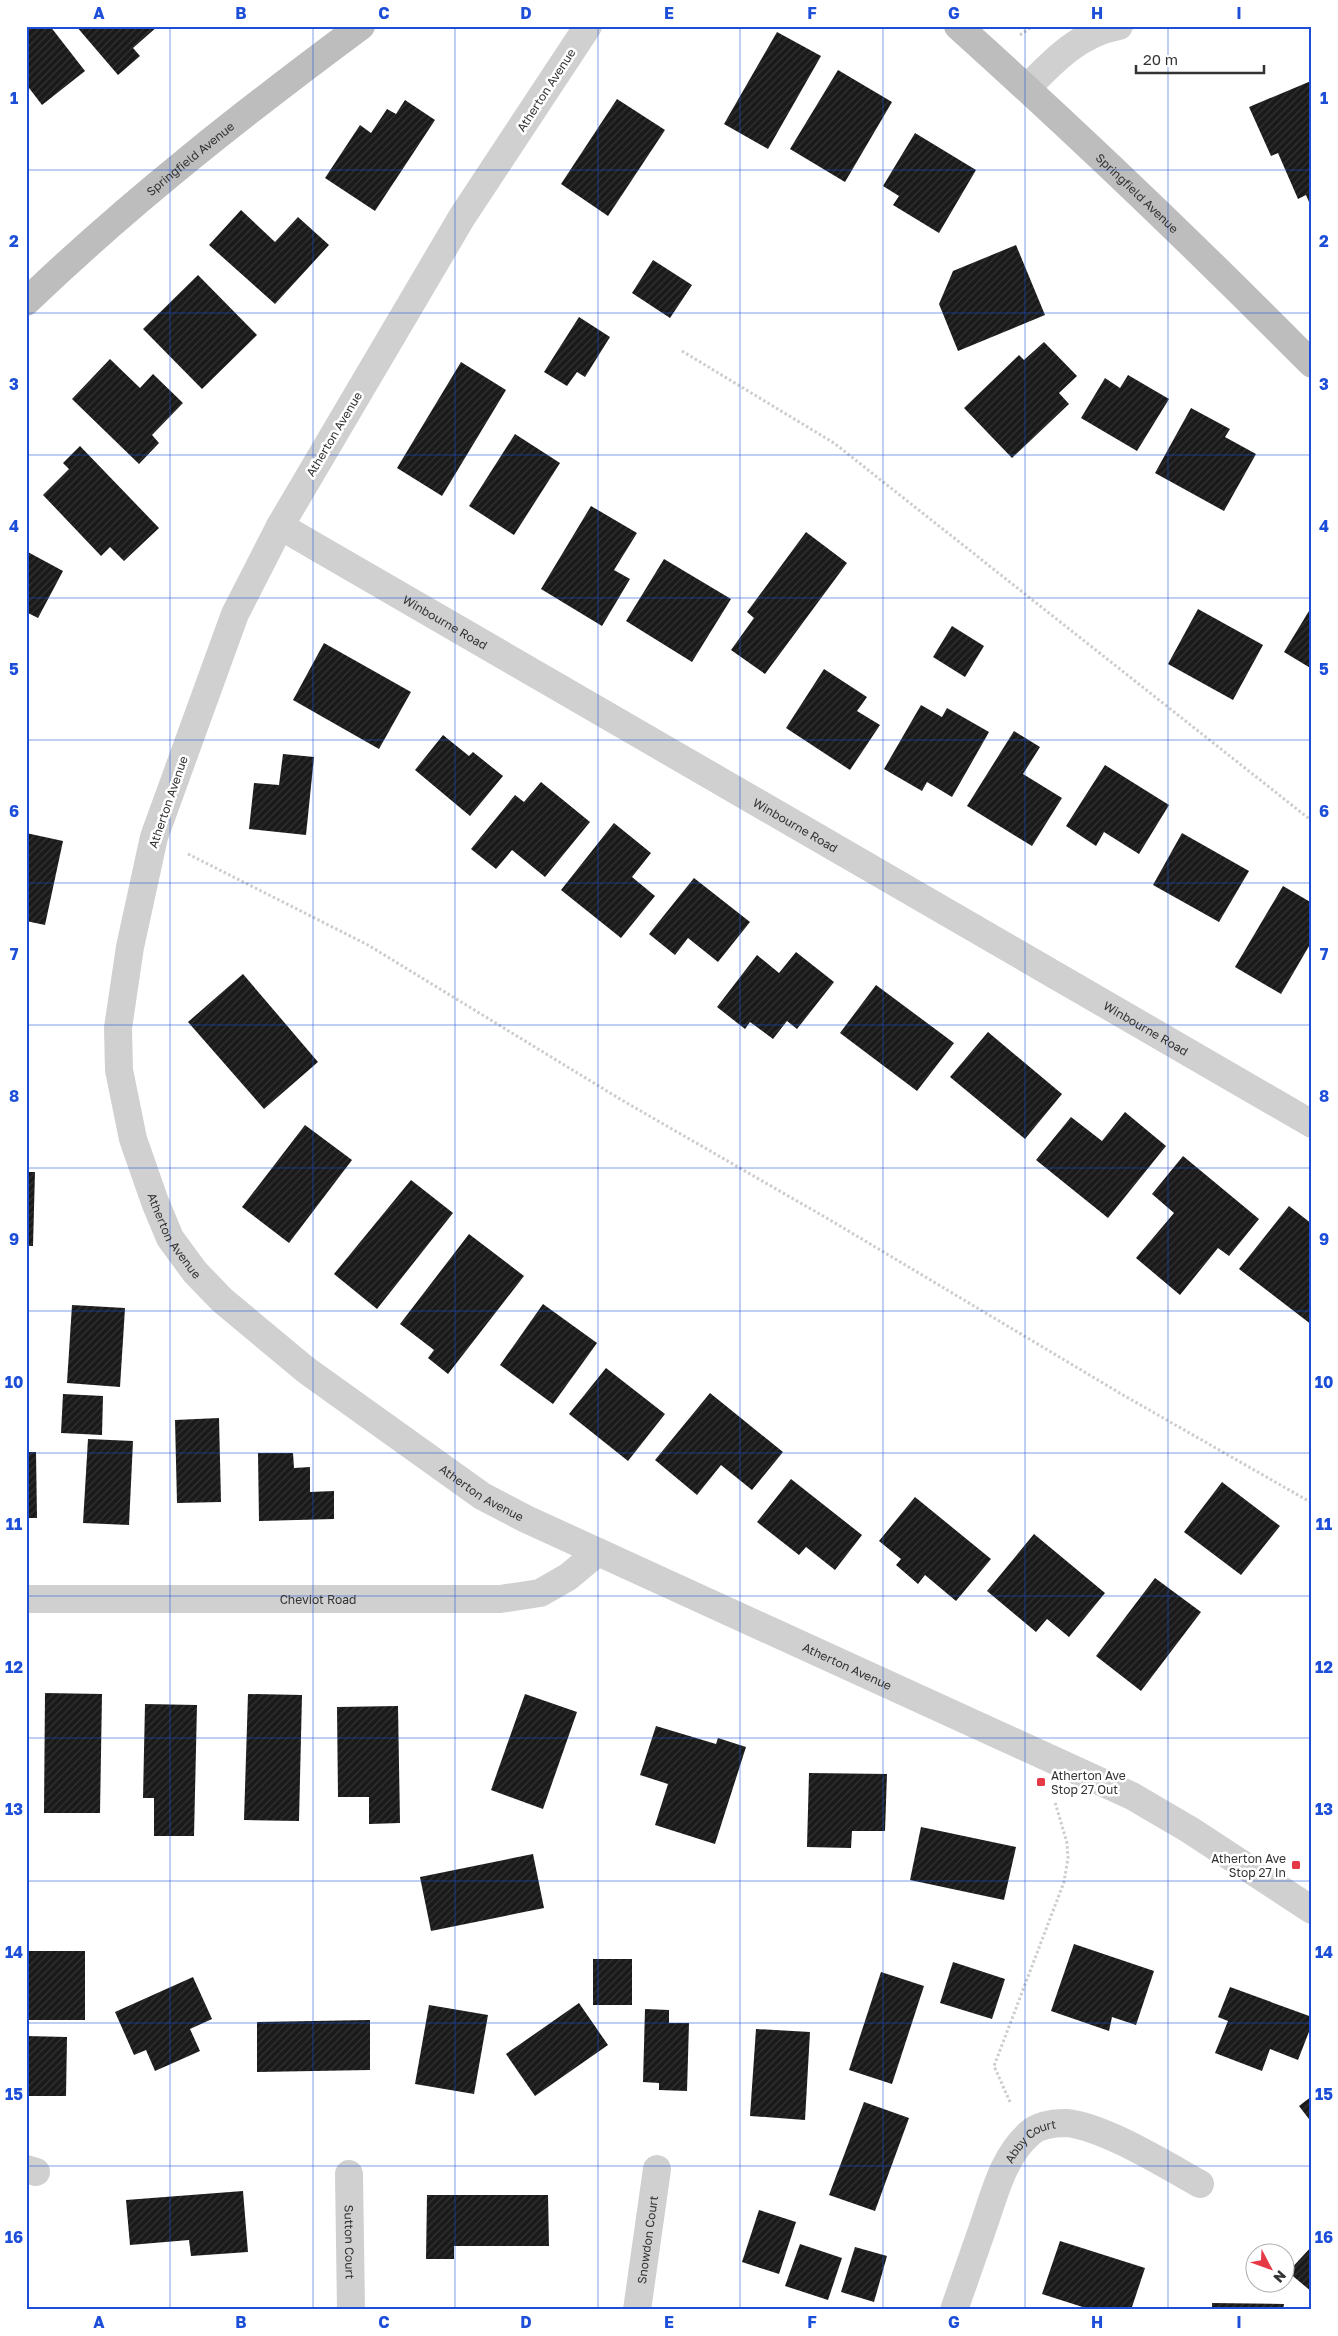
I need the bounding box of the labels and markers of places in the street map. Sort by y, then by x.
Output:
place label: Atherton Ave Stop 27 Out [1051,1768,1126,1797]
marker: Atherton Ave Stop 27 Out [1035,1776,1047,1788]
place label: Atherton Ave Stop 27 In [1211,1851,1286,1880]
marker: Atherton Ave Stop 27 In [1290,1859,1302,1871]

